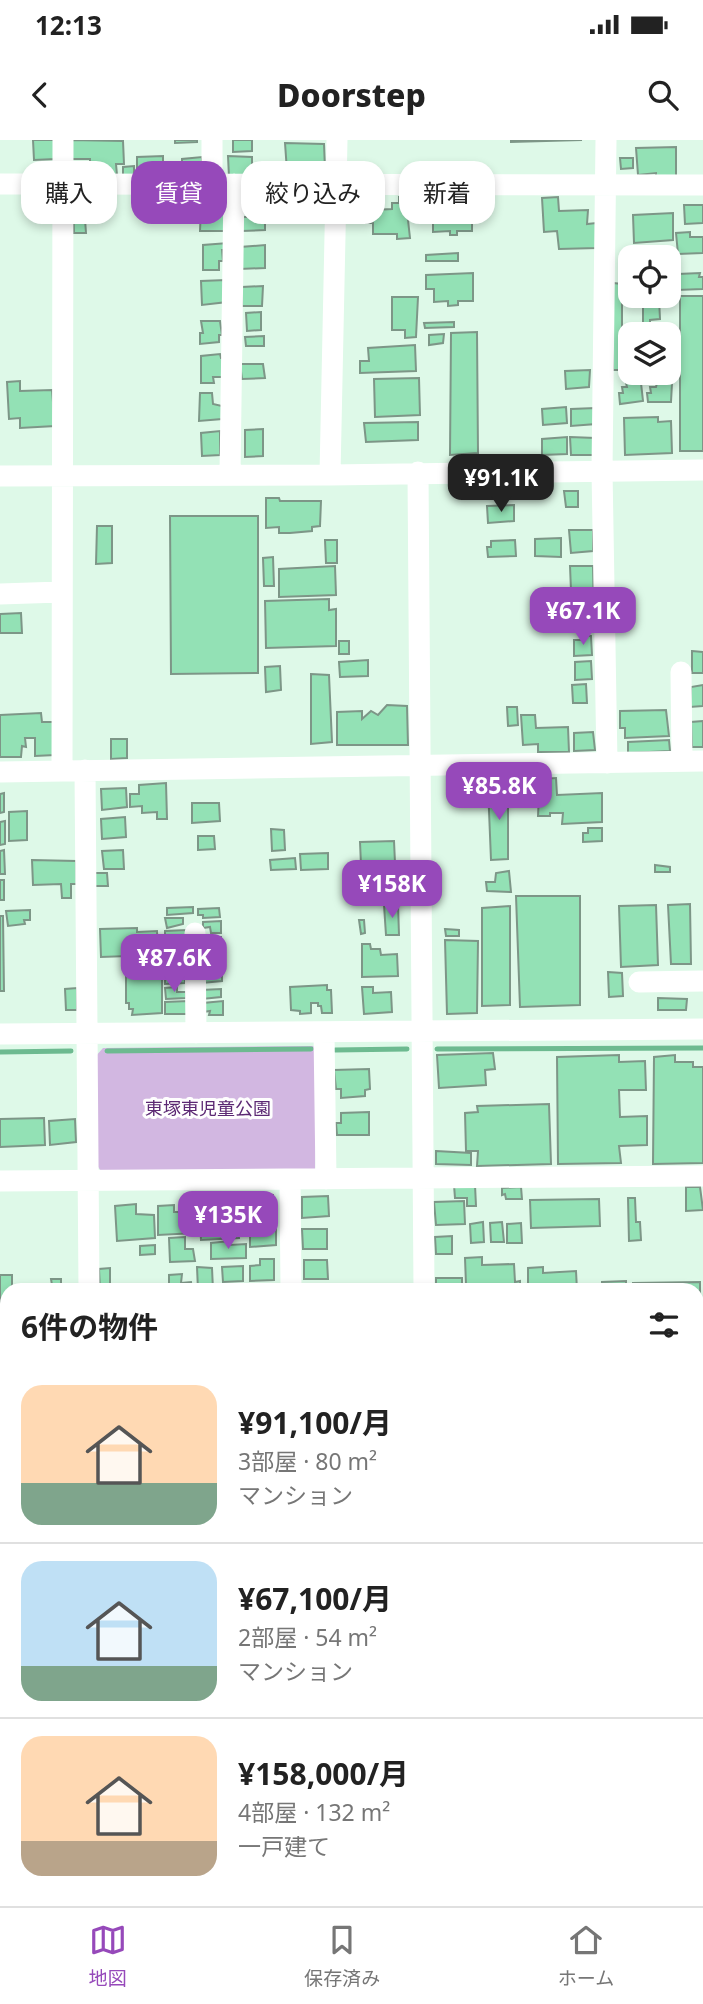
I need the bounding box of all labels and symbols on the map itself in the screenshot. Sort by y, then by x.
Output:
pin: ¥91.1K [444,454,558,514]
pin: ¥67.1K [526,588,640,647]
pin: ¥85.8K [442,762,556,822]
pin: ¥158K [343,860,441,920]
pin: ¥87.6K [117,934,231,994]
park label: 東塚東児童公園 [145,1096,271,1120]
pin: ¥135K [179,1192,277,1251]

